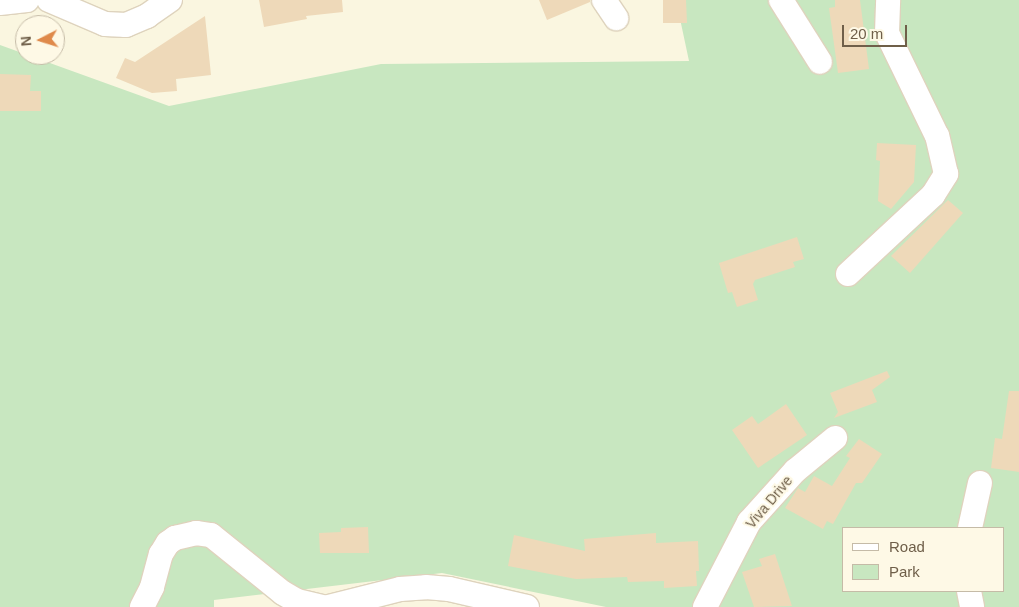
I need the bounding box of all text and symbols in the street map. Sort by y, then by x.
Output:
north arrow [15,15,65,65]
scale bar [844,15,909,47]
text: 20 m [850,25,883,42]
text: N [18,35,34,47]
street label: Viva Drive [742,472,796,532]
legend [842,527,1004,592]
text: Road [889,538,925,555]
text: Park [889,563,920,580]

